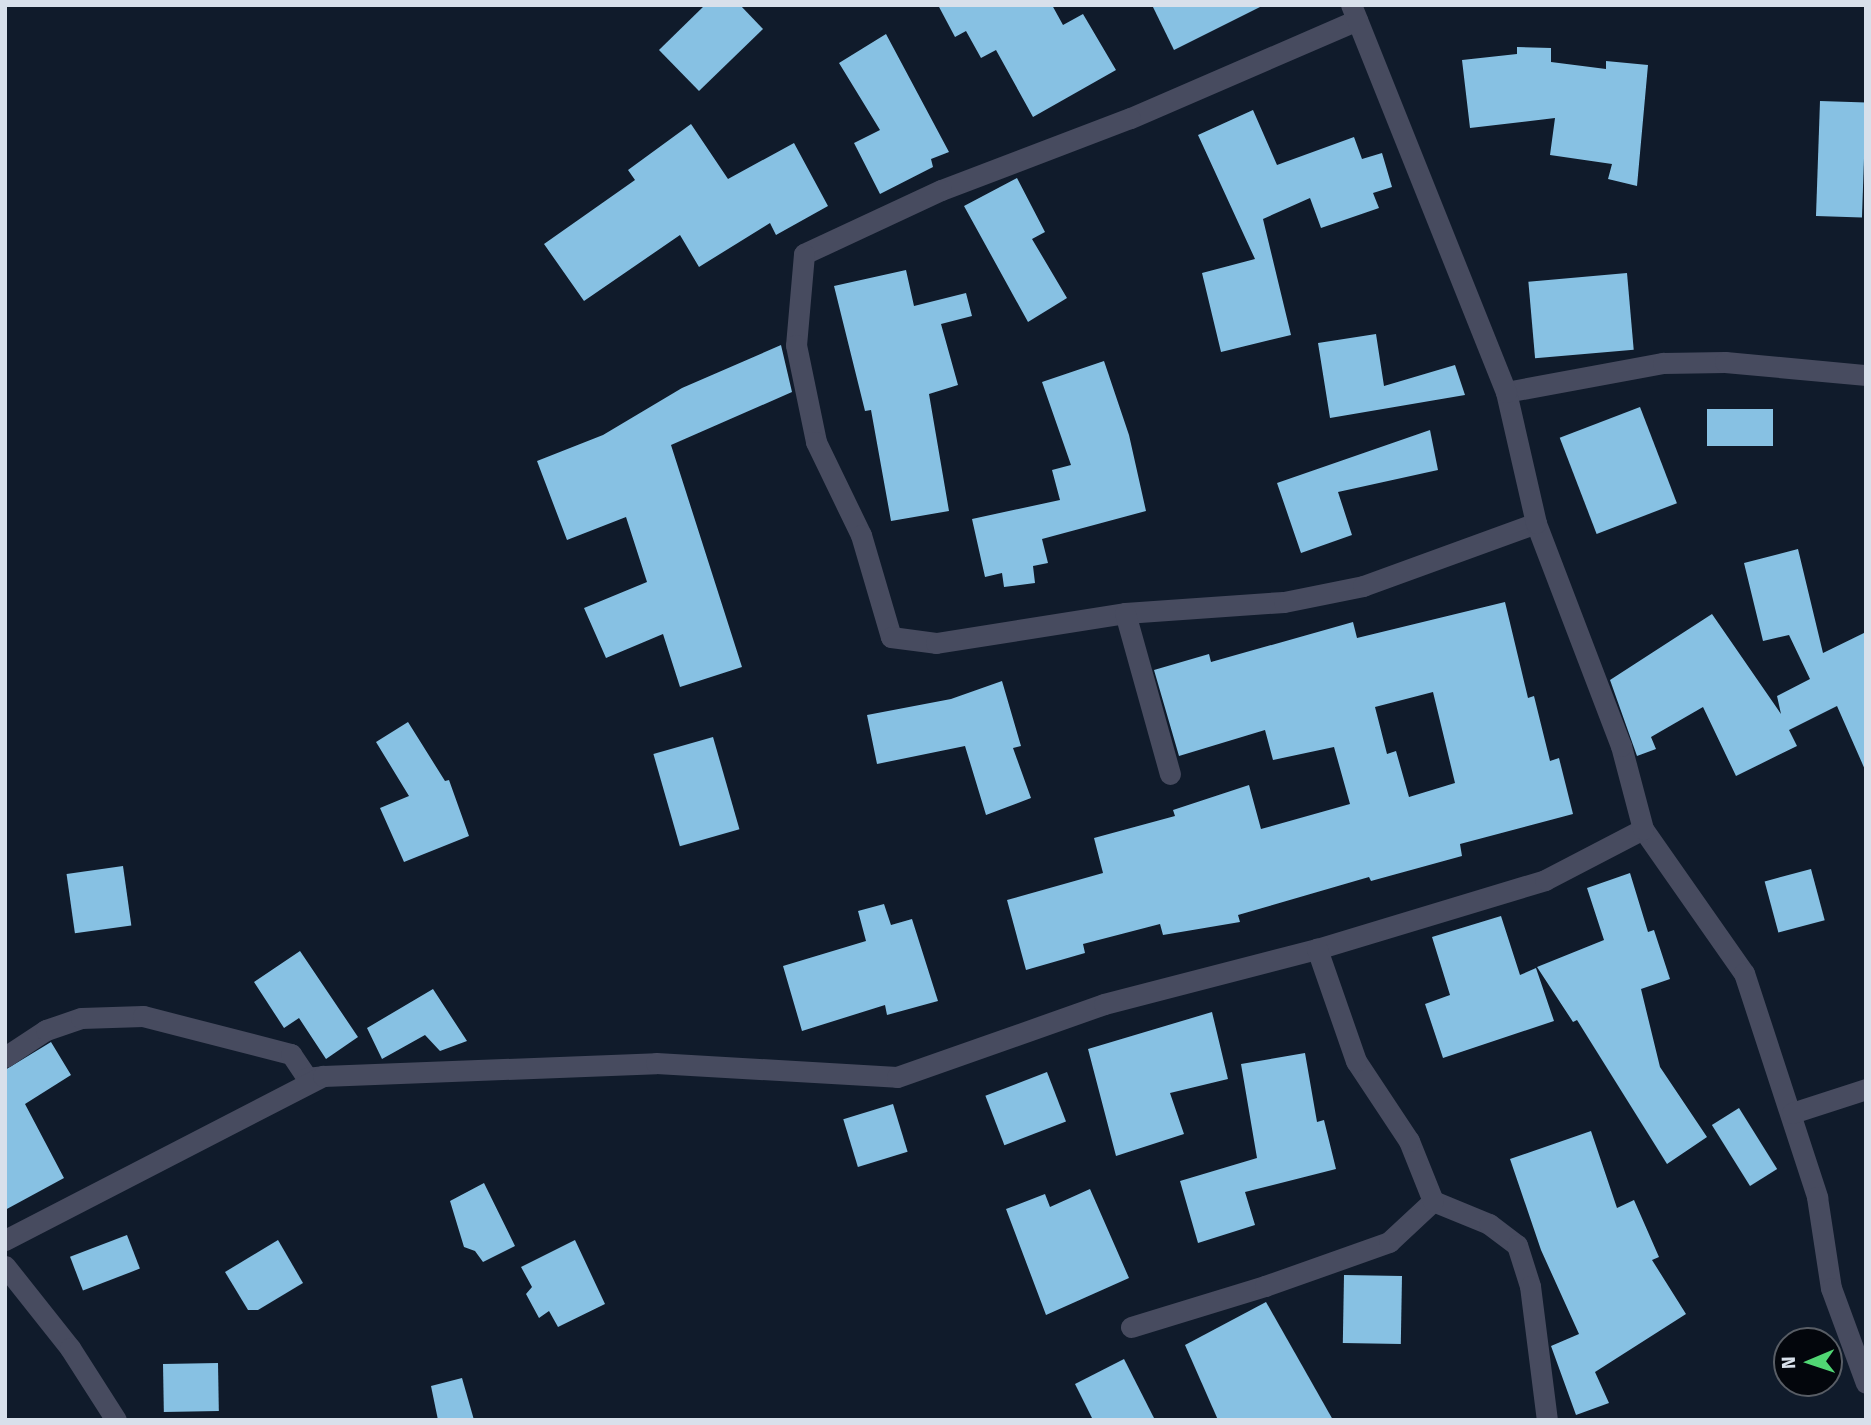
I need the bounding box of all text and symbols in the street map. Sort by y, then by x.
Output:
north arrow [1773,1327,1843,1397]
text: N [1777,1356,1800,1369]

